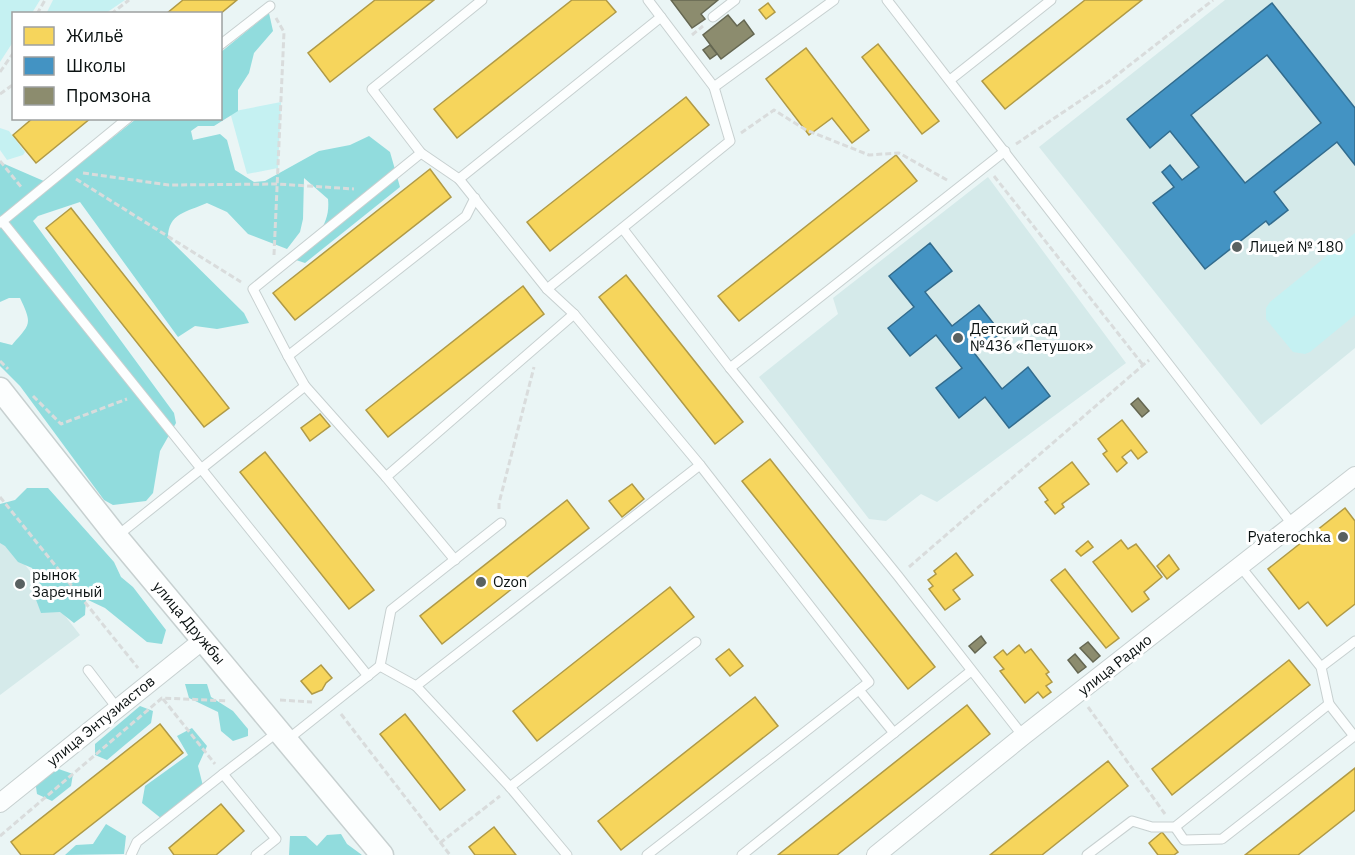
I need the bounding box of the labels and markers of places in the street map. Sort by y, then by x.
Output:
place label: Лицей № 180 [1249,237,1344,256]
marker: Лицей № 180 [1230,240,1244,254]
place label: Детский сад №436 «Петушок» [970,319,1093,355]
marker: Детский сад №436 «Петушок» [951,331,965,345]
place label: Pyaterochka [1247,527,1331,546]
marker: Pyaterochka [1336,530,1350,544]
place label: рынок Заречный [32,565,102,601]
place label: Ozon [493,572,527,591]
marker: Ozon [474,575,488,589]
marker: рынок Заречный [13,577,27,591]

